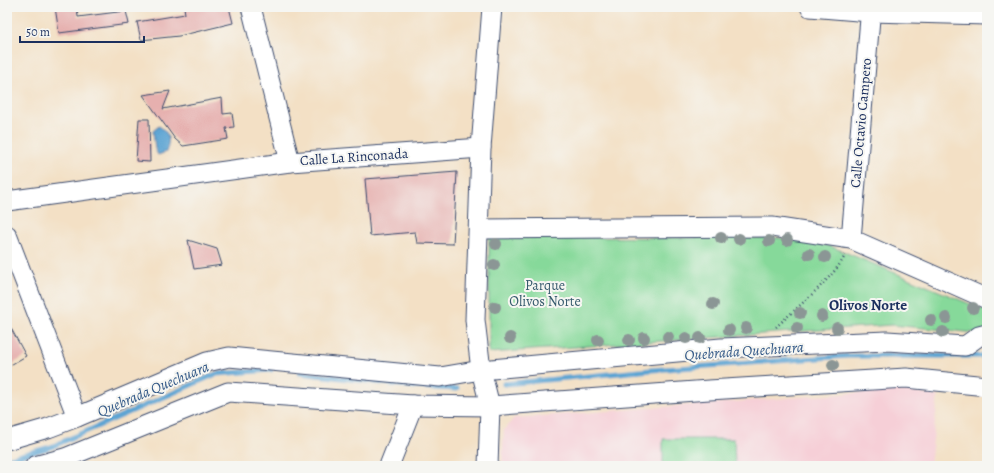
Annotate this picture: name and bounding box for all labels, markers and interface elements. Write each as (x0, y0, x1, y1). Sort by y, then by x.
scale bar (20, 18, 144, 44)
text: 50 m (26, 24, 50, 40)
street label: Calle Octavio Campero (846, 57, 876, 189)
street label: Calle La Rinconada (299, 144, 409, 170)
park label: Parque Olivos Norte (509, 276, 581, 311)
district label: Olivos Norte (829, 295, 907, 315)
water label: Quebrada Quechuara (684, 337, 804, 365)
water label: Quebrada Quechuara (94, 356, 212, 422)

